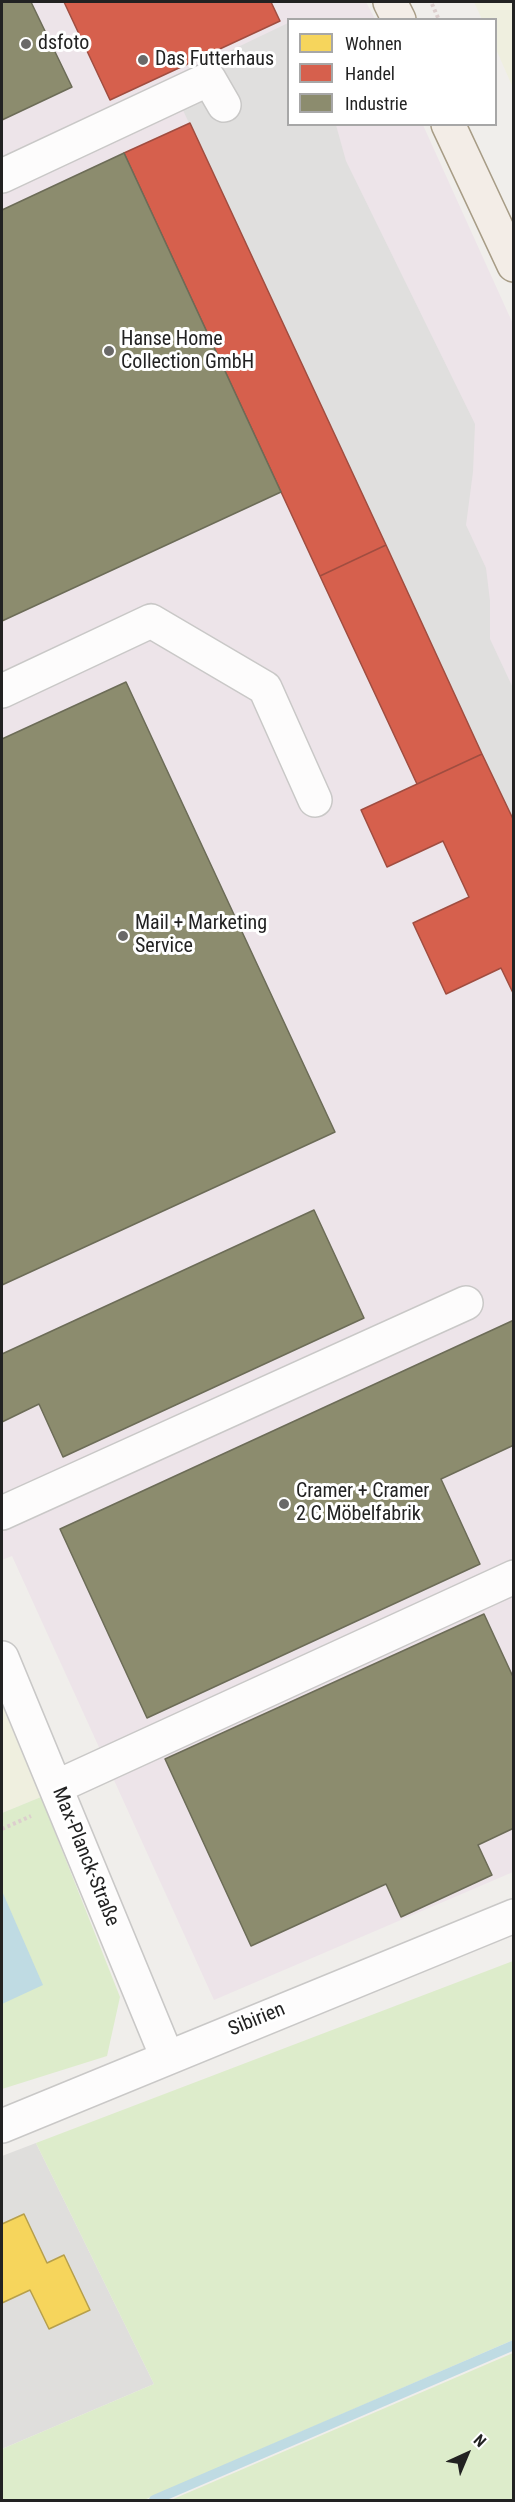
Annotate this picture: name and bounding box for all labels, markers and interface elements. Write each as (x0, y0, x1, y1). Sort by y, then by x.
legend (287, 18, 497, 126)
place label: dsfoto (38, 32, 89, 56)
text: Wohnen (345, 33, 402, 54)
marker: dsfoto (19, 37, 33, 51)
place label: Das Futterhaus (155, 48, 274, 72)
marker: Das Futterhaus (136, 53, 150, 67)
text: Handel (345, 63, 395, 84)
text: Industrie (345, 93, 407, 114)
place label: Hanse Home Collection GmbH (121, 328, 254, 375)
marker: Hanse Home Collection GmbH (102, 344, 116, 358)
place label: Mail + Marketing Service (135, 912, 267, 959)
marker: Mail + Marketing Service (116, 929, 130, 943)
place label: Cramer + Cramer 2 C Möbelfabrik (296, 1480, 429, 1527)
marker: Cramer + Cramer 2 C Möbelfabrik (277, 1497, 291, 1511)
street label: Max-Planck-Straße (46, 1784, 124, 1930)
street label: Sibirien (225, 1998, 289, 2042)
north arrow (437, 2424, 497, 2484)
text: N (470, 2430, 490, 2451)

